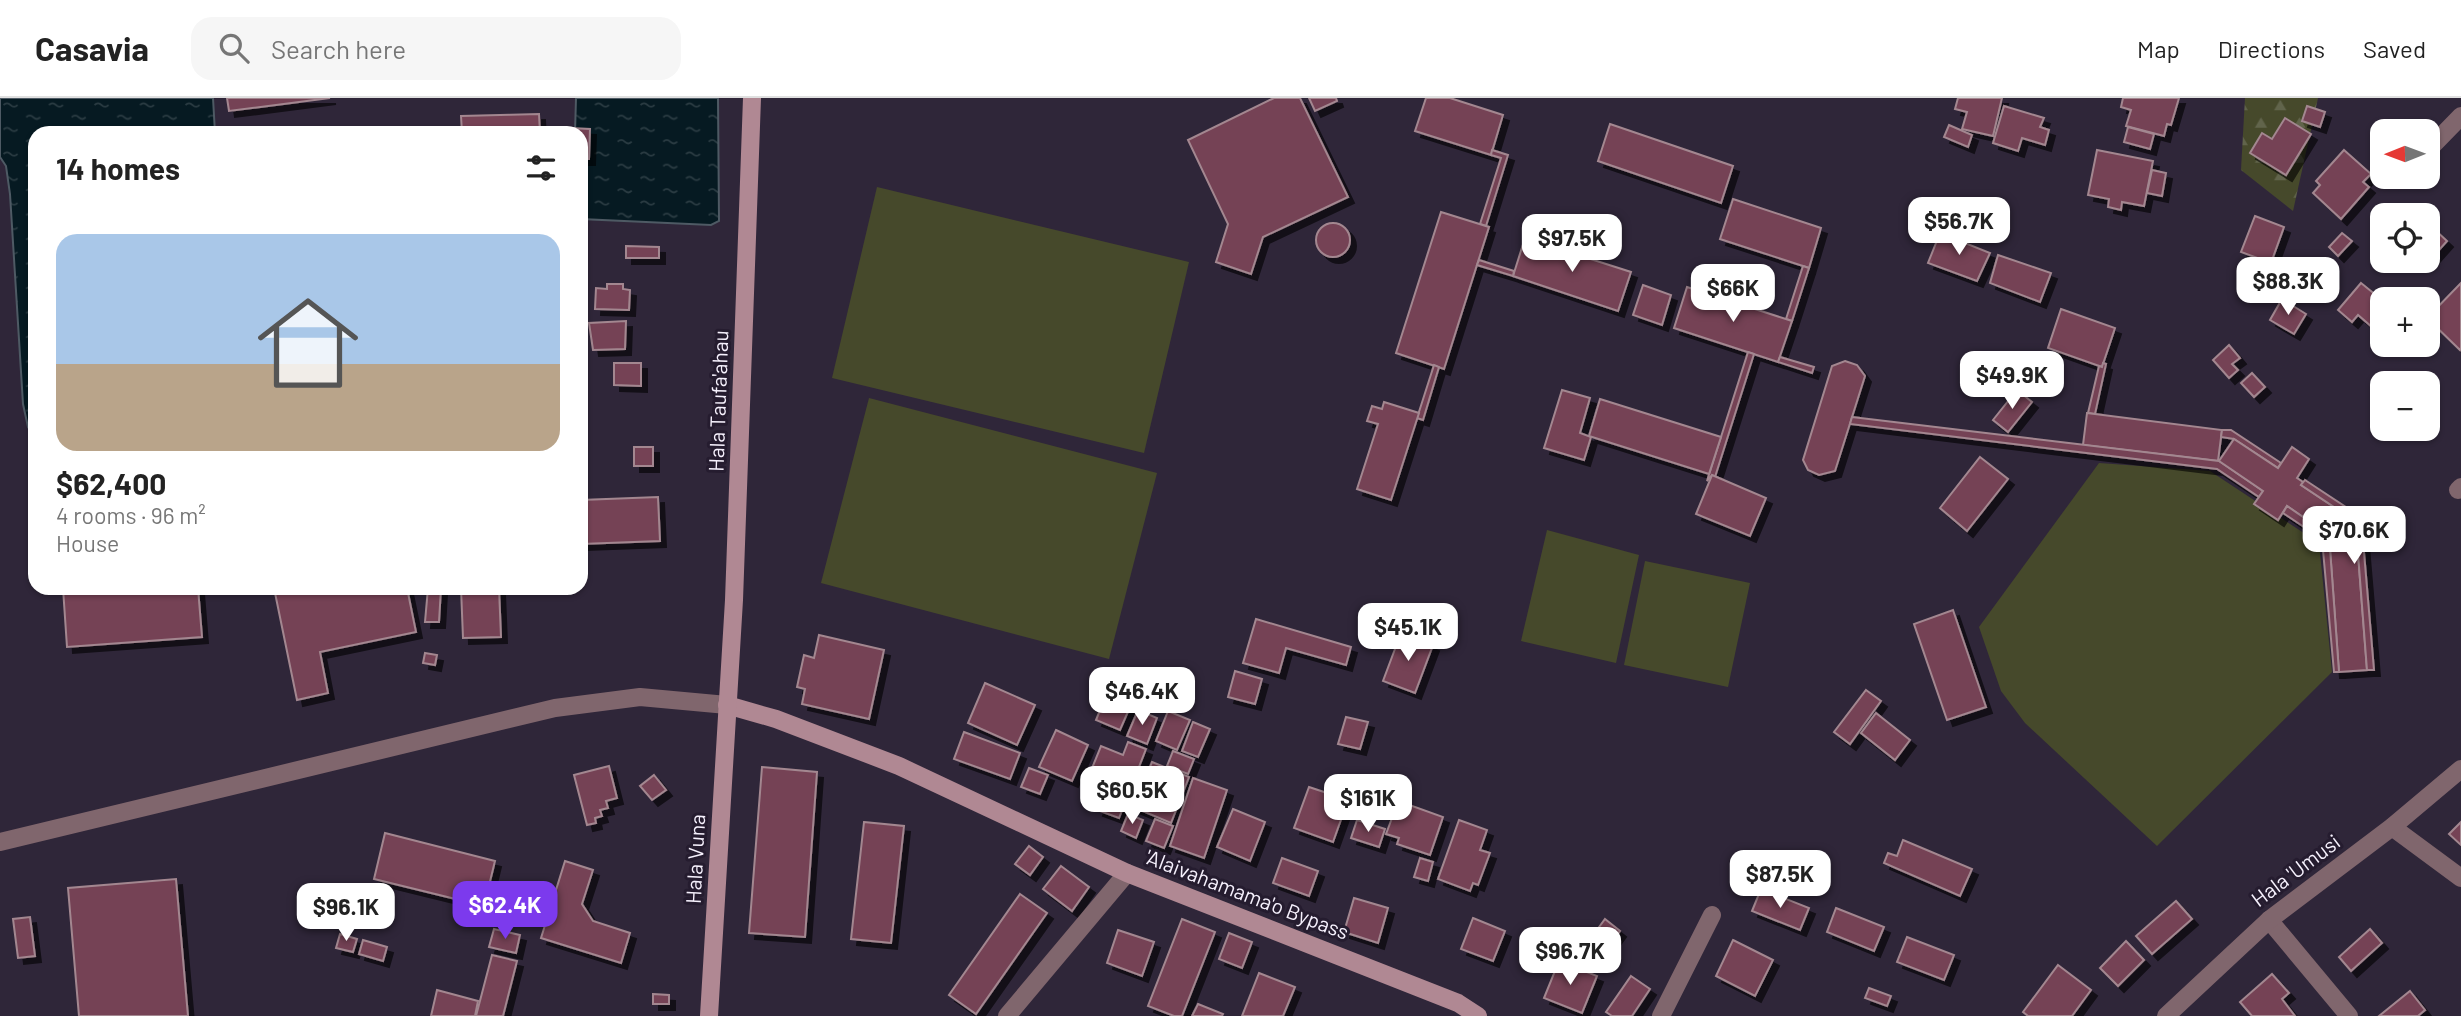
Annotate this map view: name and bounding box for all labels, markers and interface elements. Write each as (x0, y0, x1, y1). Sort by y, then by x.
search box (191, 17, 681, 80)
text: Casavia (35, 28, 149, 68)
icon: search (215, 29, 253, 67)
text: Search here (271, 33, 406, 64)
text: Map (2137, 34, 2180, 63)
text: Directions (2218, 34, 2325, 63)
text: Saved (2363, 34, 2426, 63)
north arrow (2370, 119, 2440, 189)
map controls (2370, 119, 2440, 441)
icon: filters (522, 149, 560, 187)
text: 14 homes (56, 150, 180, 186)
pin: $56.7K (1902, 198, 2016, 257)
button: locate (2370, 203, 2440, 273)
text: $56.7K (1924, 206, 1994, 234)
pin: $97.5K (1515, 214, 1629, 274)
text: $97.5K (1538, 223, 1606, 251)
pin: $88.3K (2231, 258, 2345, 317)
pin: $66K (1692, 264, 1774, 324)
text: $88.3K (2252, 266, 2324, 294)
text: $66K (1707, 273, 1759, 301)
icon: home (245, 280, 371, 406)
button: + (2370, 287, 2440, 357)
street label: Hala Taufa'ahau (703, 330, 732, 472)
pin: $49.9K (1955, 352, 2069, 411)
text: $49.9K (1976, 360, 2048, 388)
button: − (2370, 371, 2440, 441)
text: $62,400 (56, 465, 166, 501)
text: 4 rooms · 96 m² (56, 501, 206, 529)
pin: $70.6K (2297, 506, 2411, 566)
text: $70.6K (2319, 515, 2389, 543)
text: House (56, 529, 119, 557)
pin: $45.1K (1351, 603, 1465, 663)
text: $45.1K (1374, 612, 1442, 640)
pin: $46.4K (1085, 668, 1199, 727)
text: $46.4K (1105, 676, 1179, 704)
pin: $60.5K (1075, 766, 1189, 826)
pin: $161K (1319, 774, 1417, 834)
text: $60.5K (1096, 775, 1168, 803)
text: $161K (1340, 783, 1396, 811)
street label: Hala Vuna (680, 813, 709, 904)
street label: Hala 'Umusi (2246, 828, 2344, 911)
street label: 'Alaivahamama'o Bypass (1142, 843, 1353, 944)
pin: $87.5K (1723, 850, 1837, 910)
text: $87.5K (1746, 859, 1814, 887)
pin: $62.4K (448, 882, 562, 941)
pin: $96.1K (289, 884, 403, 943)
text: $62.4K (469, 890, 541, 918)
text: $96.1K (313, 892, 379, 920)
pin: $96.7K (1513, 928, 1627, 987)
text: $96.7K (1535, 936, 1605, 964)

